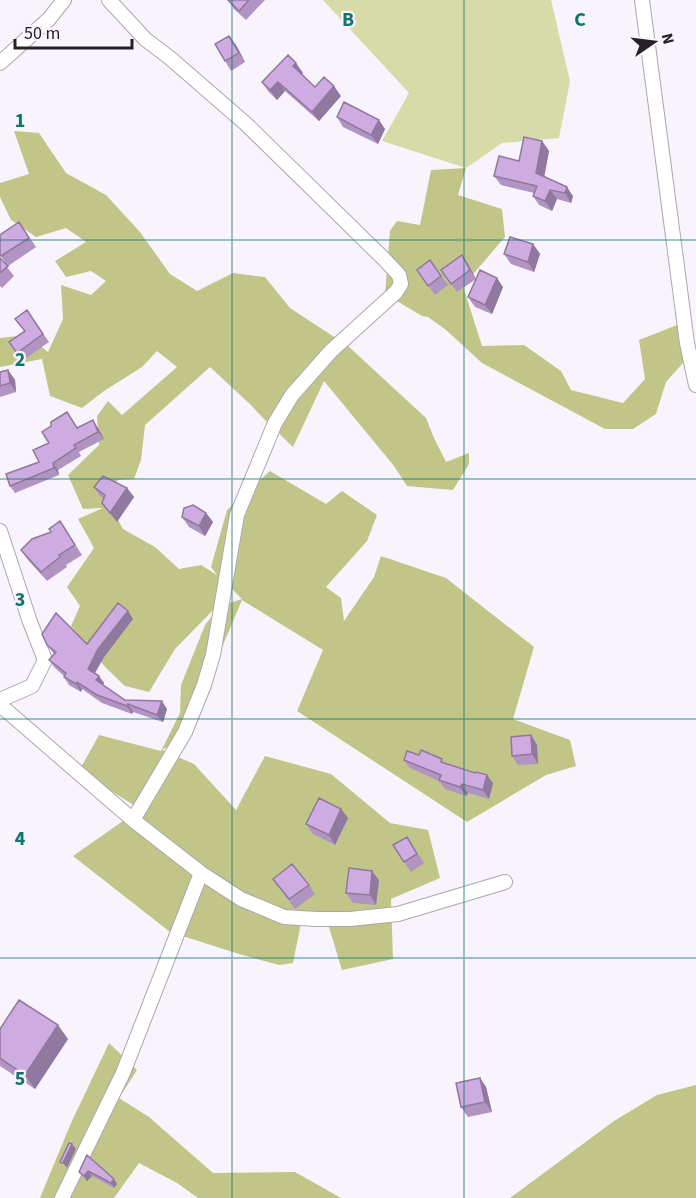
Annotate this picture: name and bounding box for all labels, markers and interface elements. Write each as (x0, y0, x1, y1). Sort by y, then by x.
text: B (342, 6, 354, 34)
text: C (574, 6, 586, 34)
scale bar (15, 12, 132, 50)
north arrow (624, 12, 684, 72)
text: 50 m (24, 21, 60, 46)
text: N (656, 31, 680, 46)
text: 1 (15, 107, 25, 135)
text: 2 (15, 346, 25, 374)
text: 3 (15, 586, 25, 614)
text: 4 (15, 825, 26, 853)
text: 5 (15, 1065, 25, 1093)

